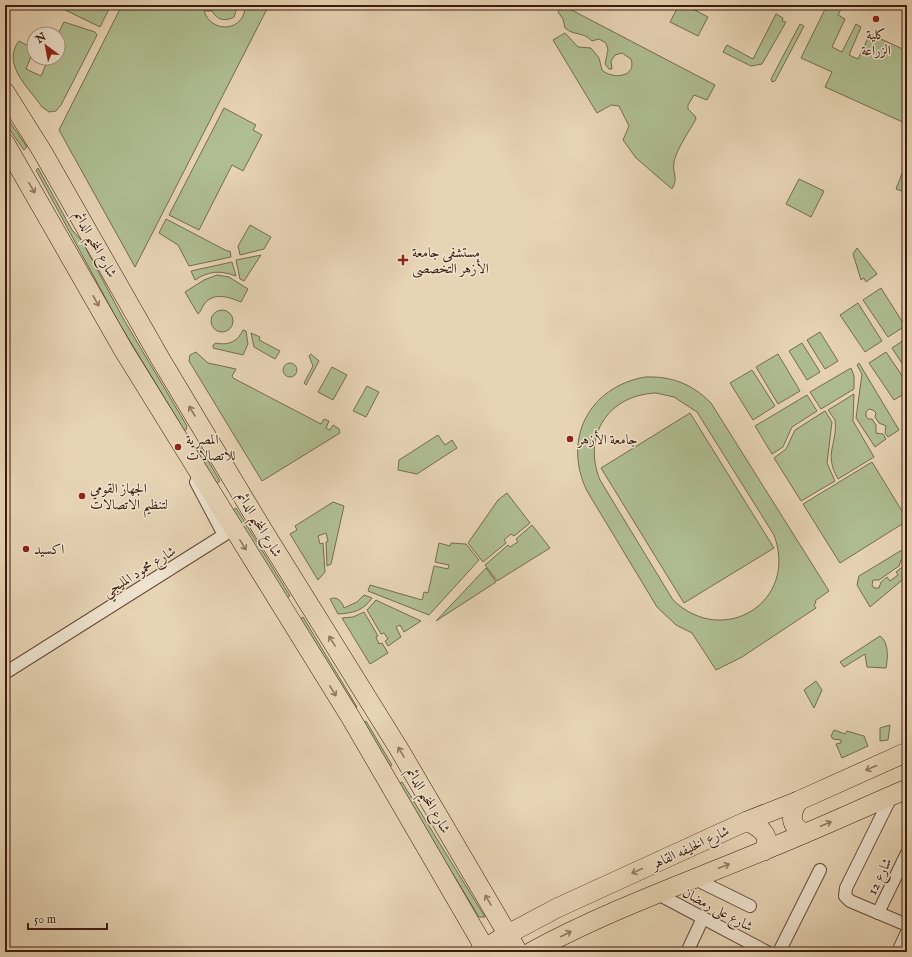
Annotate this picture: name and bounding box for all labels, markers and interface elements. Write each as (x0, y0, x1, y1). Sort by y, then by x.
marker: كلية الزراعة (871, 14, 881, 24)
north arrow (26, 26, 66, 66)
place label: كلية الزراعة (861, 26, 891, 60)
text: N (33, 30, 49, 47)
one-way arrow (29, 182, 37, 194)
street label: شارع المخيم الدائم (66, 208, 121, 283)
place label: مستشفى جامعة الأزهر التخصصى (412, 244, 489, 278)
marker: مستشفى جامعة الأزهر التخصصى (397, 254, 409, 266)
one-way arrow (93, 295, 101, 307)
one-way arrow (187, 405, 195, 417)
place label: جامعة الأزهر (576, 429, 637, 449)
place label: المصرية للاتصالات (186, 431, 235, 465)
marker: جامعة الأزهر (565, 434, 575, 444)
marker: المصرية للاتصالات (173, 442, 183, 452)
place label: الجهاز القومي لتنظيم الاتصالات (90, 480, 168, 518)
street label: شارع المخيم الدائم (229, 488, 286, 563)
marker: الجهاز القومي لتنظيم الاتصالات (77, 491, 87, 501)
one-way arrow (239, 539, 247, 551)
place label: اكسيد (34, 541, 64, 559)
street label: شارع محمود المليجي (100, 542, 181, 604)
marker: اكسيد (21, 544, 31, 554)
one-way arrow (328, 636, 337, 647)
one-way arrow (330, 685, 338, 697)
one-way arrow (396, 746, 404, 758)
street label: شارع المخيم الدائم (399, 764, 454, 839)
one-way arrow (866, 765, 878, 772)
one-way arrow (819, 820, 831, 827)
street label: شارع الخليفه القاهر (647, 822, 733, 877)
street label: شارع 12 (863, 855, 898, 899)
one-way arrow (717, 862, 729, 870)
one-way arrow (631, 868, 643, 875)
street label: شارع على رمضان (678, 884, 756, 938)
one-way arrow (484, 895, 492, 906)
scale bar (28, 905, 107, 931)
text: 50 m (34, 912, 56, 927)
one-way arrow (559, 929, 571, 937)

